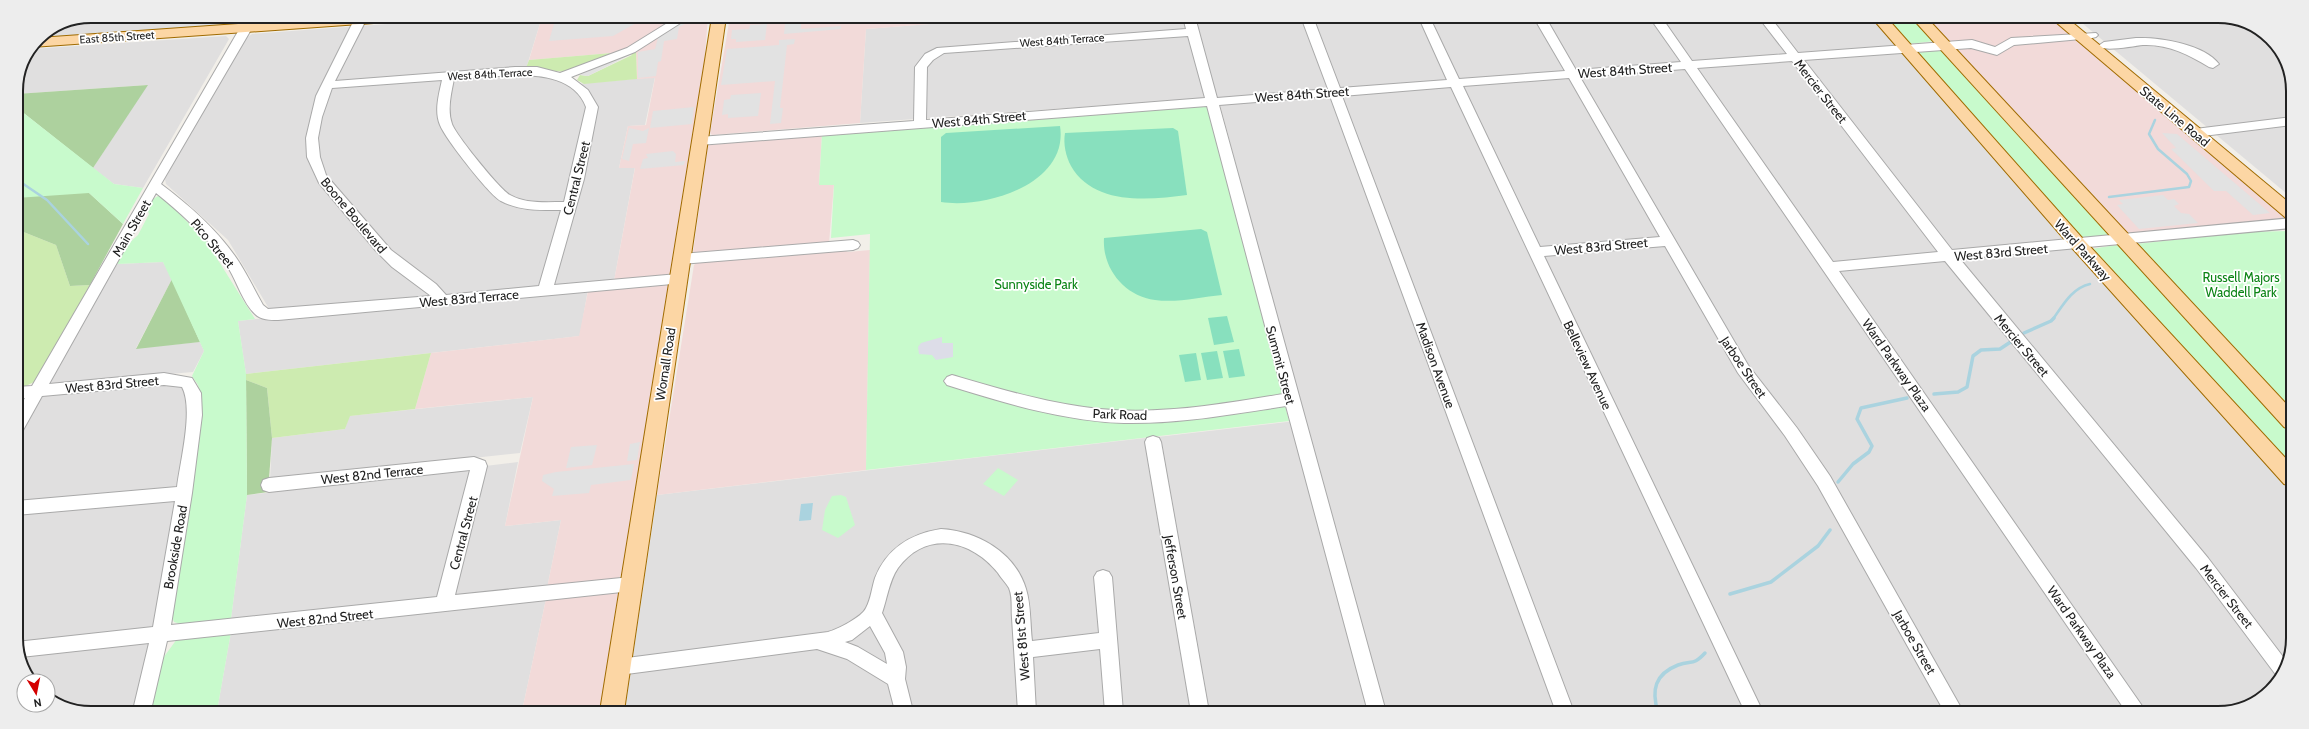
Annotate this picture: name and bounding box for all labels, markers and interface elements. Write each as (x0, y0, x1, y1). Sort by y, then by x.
street label: East 85th Street (79, 27, 155, 47)
street label: West 84th Terrace (1019, 30, 1105, 50)
street label: Mercier Street (1791, 56, 1851, 127)
street label: West 84th Street (1577, 59, 1673, 81)
street label: West 84th Terrace (447, 65, 533, 83)
street label: State Line Road (2137, 82, 2213, 150)
street label: West 84th Street (1254, 83, 1350, 105)
street label: West 84th Street (931, 107, 1027, 131)
street label: Central Street (559, 139, 593, 217)
street label: Boone Boulevard (318, 174, 390, 256)
street label: Main Street (108, 196, 154, 259)
street label: Pico Street (188, 215, 239, 271)
street label: Ward Parkway (2051, 216, 2115, 284)
street label: West 83rd Street (1554, 234, 1649, 258)
street label: West 83rd Street (1954, 240, 2049, 264)
park label: Russell Majors Waddell Park (2202, 269, 2280, 300)
park label: Sunnyside Park (994, 276, 1078, 292)
street label: West 83rd Terrace (419, 286, 520, 310)
street label: Mercier Street (1991, 310, 2053, 380)
street label: Ward Parkway Plaza (1859, 316, 1935, 415)
street label: Belleview Avenue (1560, 318, 1616, 412)
street label: Madison Avenue (1413, 320, 1459, 411)
street label: Summit Street (1263, 324, 1299, 407)
street label: Wornall Road (651, 326, 679, 402)
street label: Jarboe Street (1717, 332, 1771, 401)
street label: West 83rd Street (65, 372, 160, 396)
street label: Park Road (1092, 405, 1148, 423)
street label: West 82nd Terrace (320, 461, 424, 487)
street label: Central Street (445, 494, 481, 572)
street label: Brookside Road (160, 504, 190, 590)
street label: Jefferson Street (1161, 533, 1191, 621)
street label: Mercier Street (2197, 561, 2257, 632)
street label: Ward Parkway Plaza (2044, 583, 2120, 682)
street label: West 81st Street (1009, 590, 1033, 681)
street label: West 82nd Street (276, 605, 375, 631)
street label: Jarboe Street (1890, 606, 1940, 677)
north arrow (16, 673, 56, 713)
text: N (33, 695, 43, 710)

